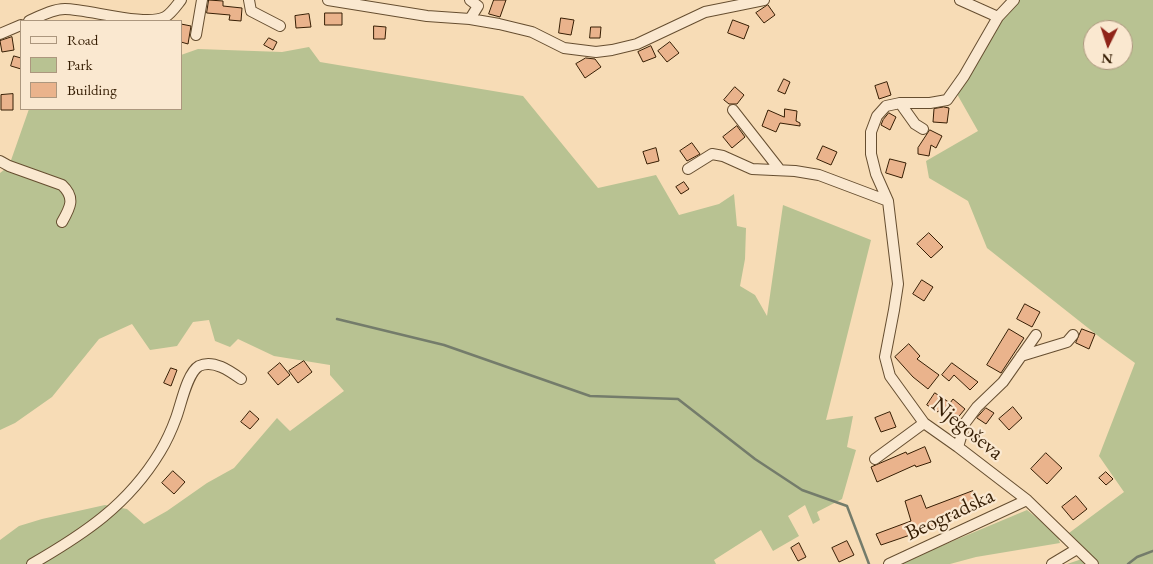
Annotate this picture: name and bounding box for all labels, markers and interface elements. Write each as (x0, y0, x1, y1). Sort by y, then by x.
legend (20, 20, 182, 110)
north arrow (1083, 20, 1133, 70)
text: Road (67, 30, 98, 49)
text: N (1101, 50, 1113, 68)
text: Park (67, 55, 93, 74)
text: Building (67, 80, 117, 99)
street label: Njegoševa (926, 392, 1008, 466)
street label: Beogradska (901, 483, 999, 547)

